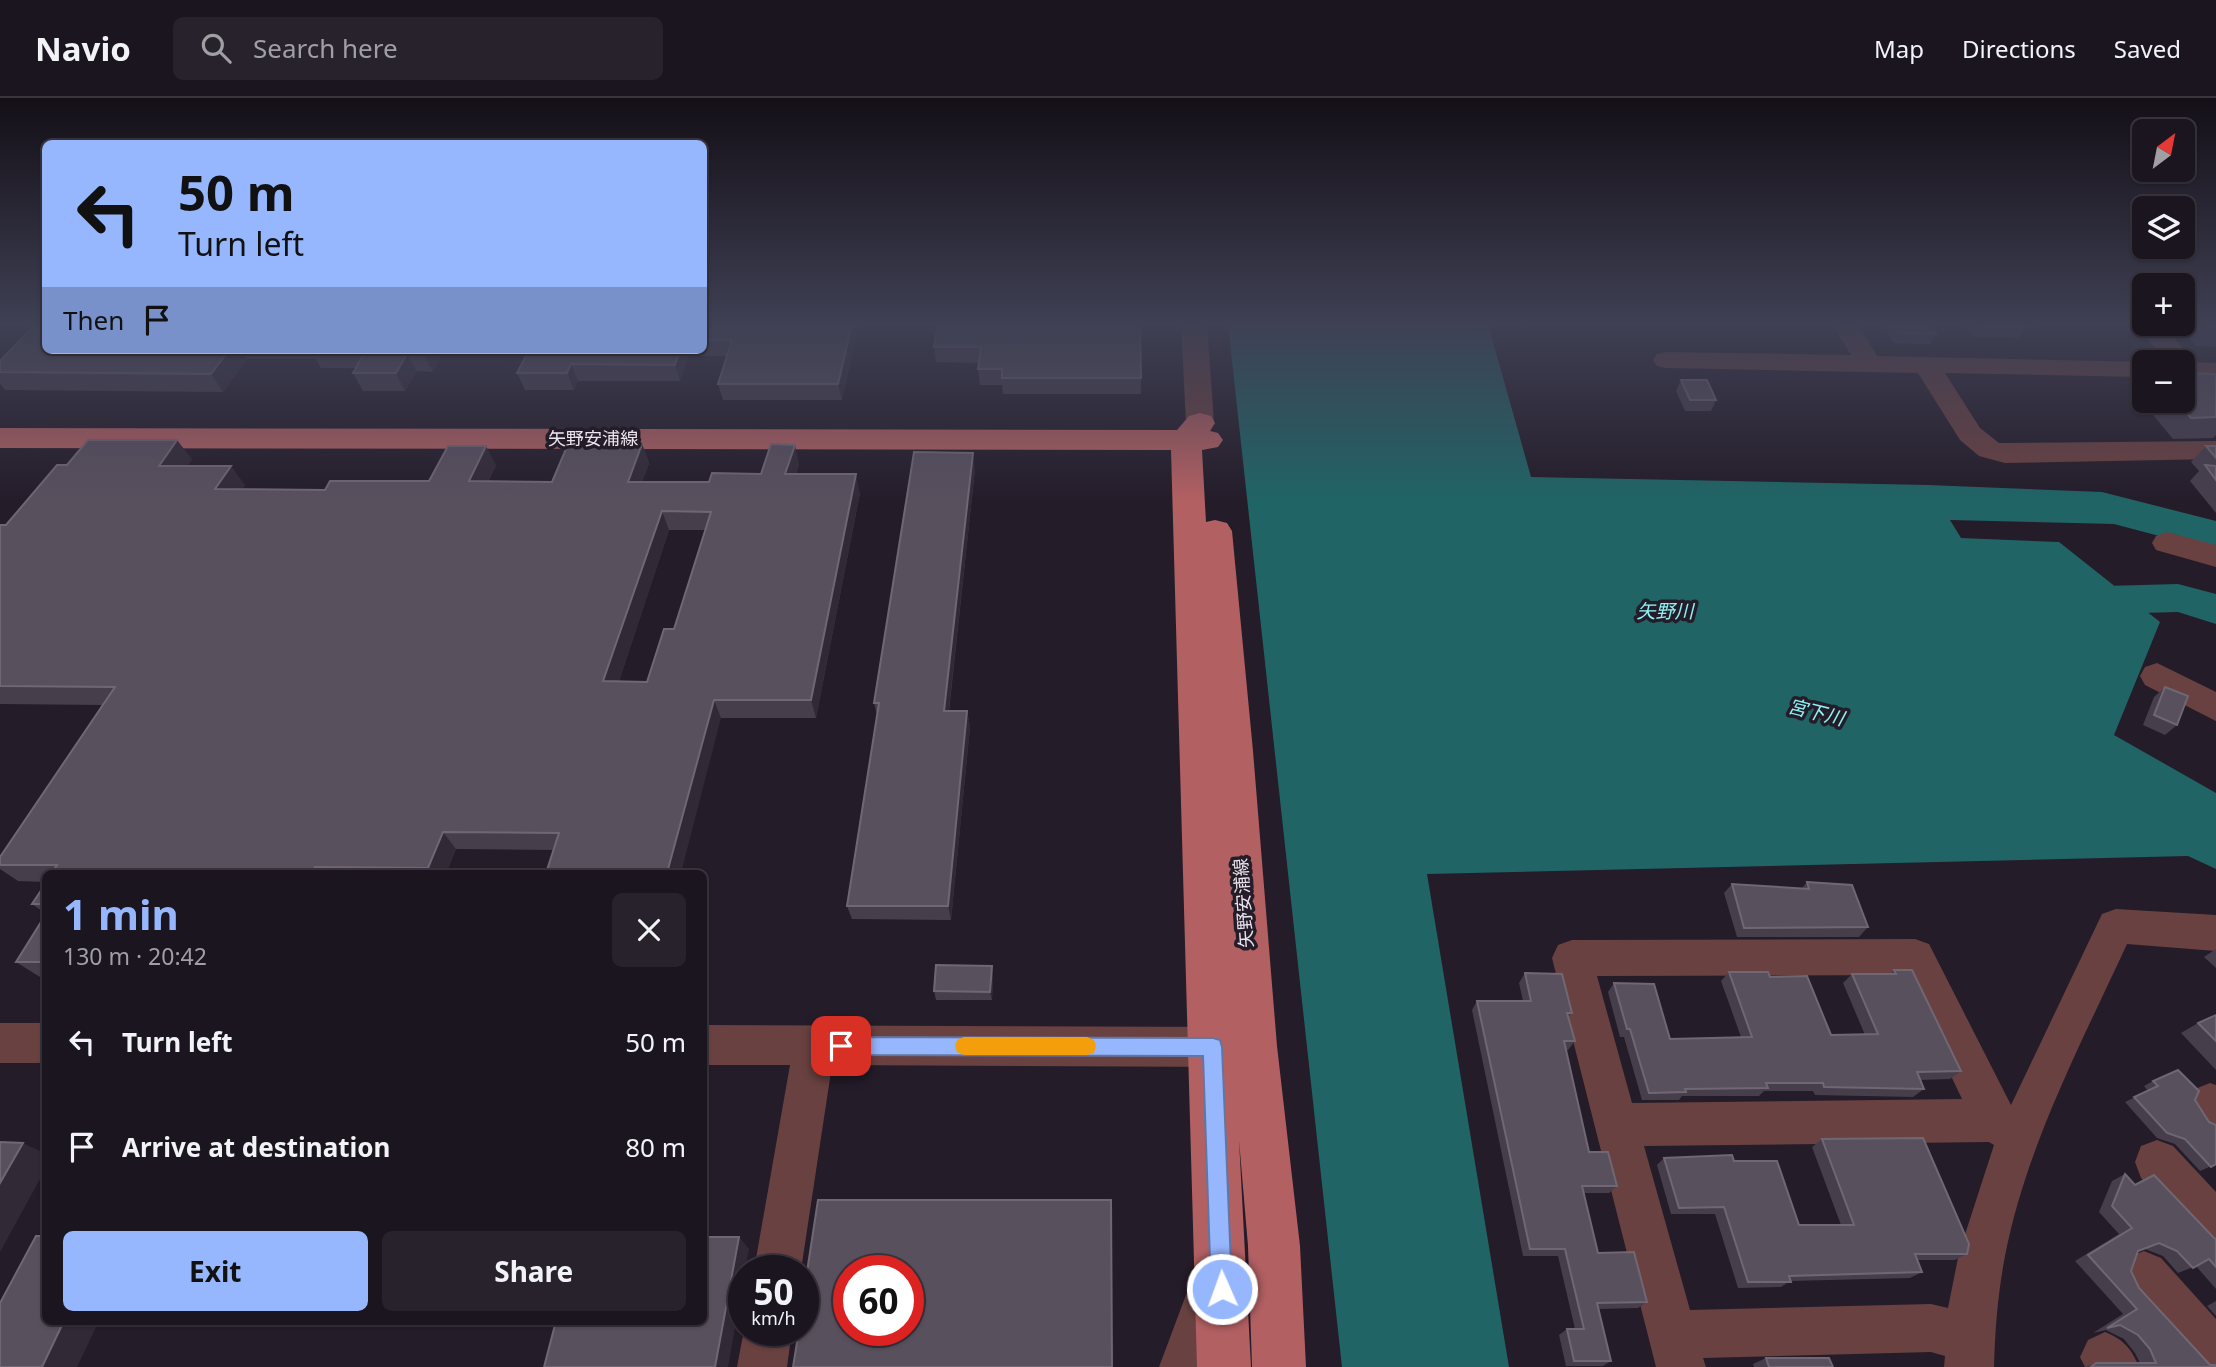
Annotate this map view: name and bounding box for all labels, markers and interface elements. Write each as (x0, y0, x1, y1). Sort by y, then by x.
search box (173, 17, 663, 80)
text: Navio (35, 26, 131, 71)
icon: search (197, 29, 235, 67)
text: Search here (253, 30, 398, 66)
text: Map (1874, 32, 1924, 65)
text: Directions (1962, 32, 2076, 65)
text: Saved (2114, 32, 2181, 65)
north arrow (2132, 119, 2194, 182)
map controls (2132, 119, 2195, 413)
text: 50 m (178, 159, 295, 225)
icon: left (63, 168, 154, 259)
button: layers (2132, 196, 2195, 259)
text: Turn left (178, 222, 304, 265)
button: + (2132, 273, 2195, 336)
icon: arrive (138, 301, 176, 339)
text: Then (63, 302, 124, 338)
button: − (2132, 350, 2195, 413)
street label: 矢野安浦線 (548, 426, 638, 450)
water label: 矢野川 (1636, 598, 1695, 624)
water label: 宮下川 (1785, 692, 1849, 732)
street label: 矢野安浦線 (1228, 857, 1258, 949)
text: 1 min (63, 885, 179, 942)
button: close (612, 893, 686, 967)
text: 130 m · 20:42 (63, 940, 207, 972)
pin (811, 1016, 871, 1076)
icon: left (63, 1023, 101, 1061)
text: Turn left (122, 1024, 233, 1060)
text: 50 m (625, 1024, 686, 1060)
icon: arrive (822, 1027, 860, 1065)
icon: arrive (63, 1128, 101, 1166)
text: Arrive at destination (122, 1129, 391, 1165)
text: 80 m (625, 1129, 686, 1165)
button: Exit (63, 1231, 368, 1311)
button: Share (382, 1231, 686, 1311)
position arrow (1185, 1252, 1259, 1326)
speed limit sign: 60 (833, 1255, 924, 1346)
text: 50 (753, 1268, 794, 1315)
text: km/h (751, 1306, 796, 1330)

